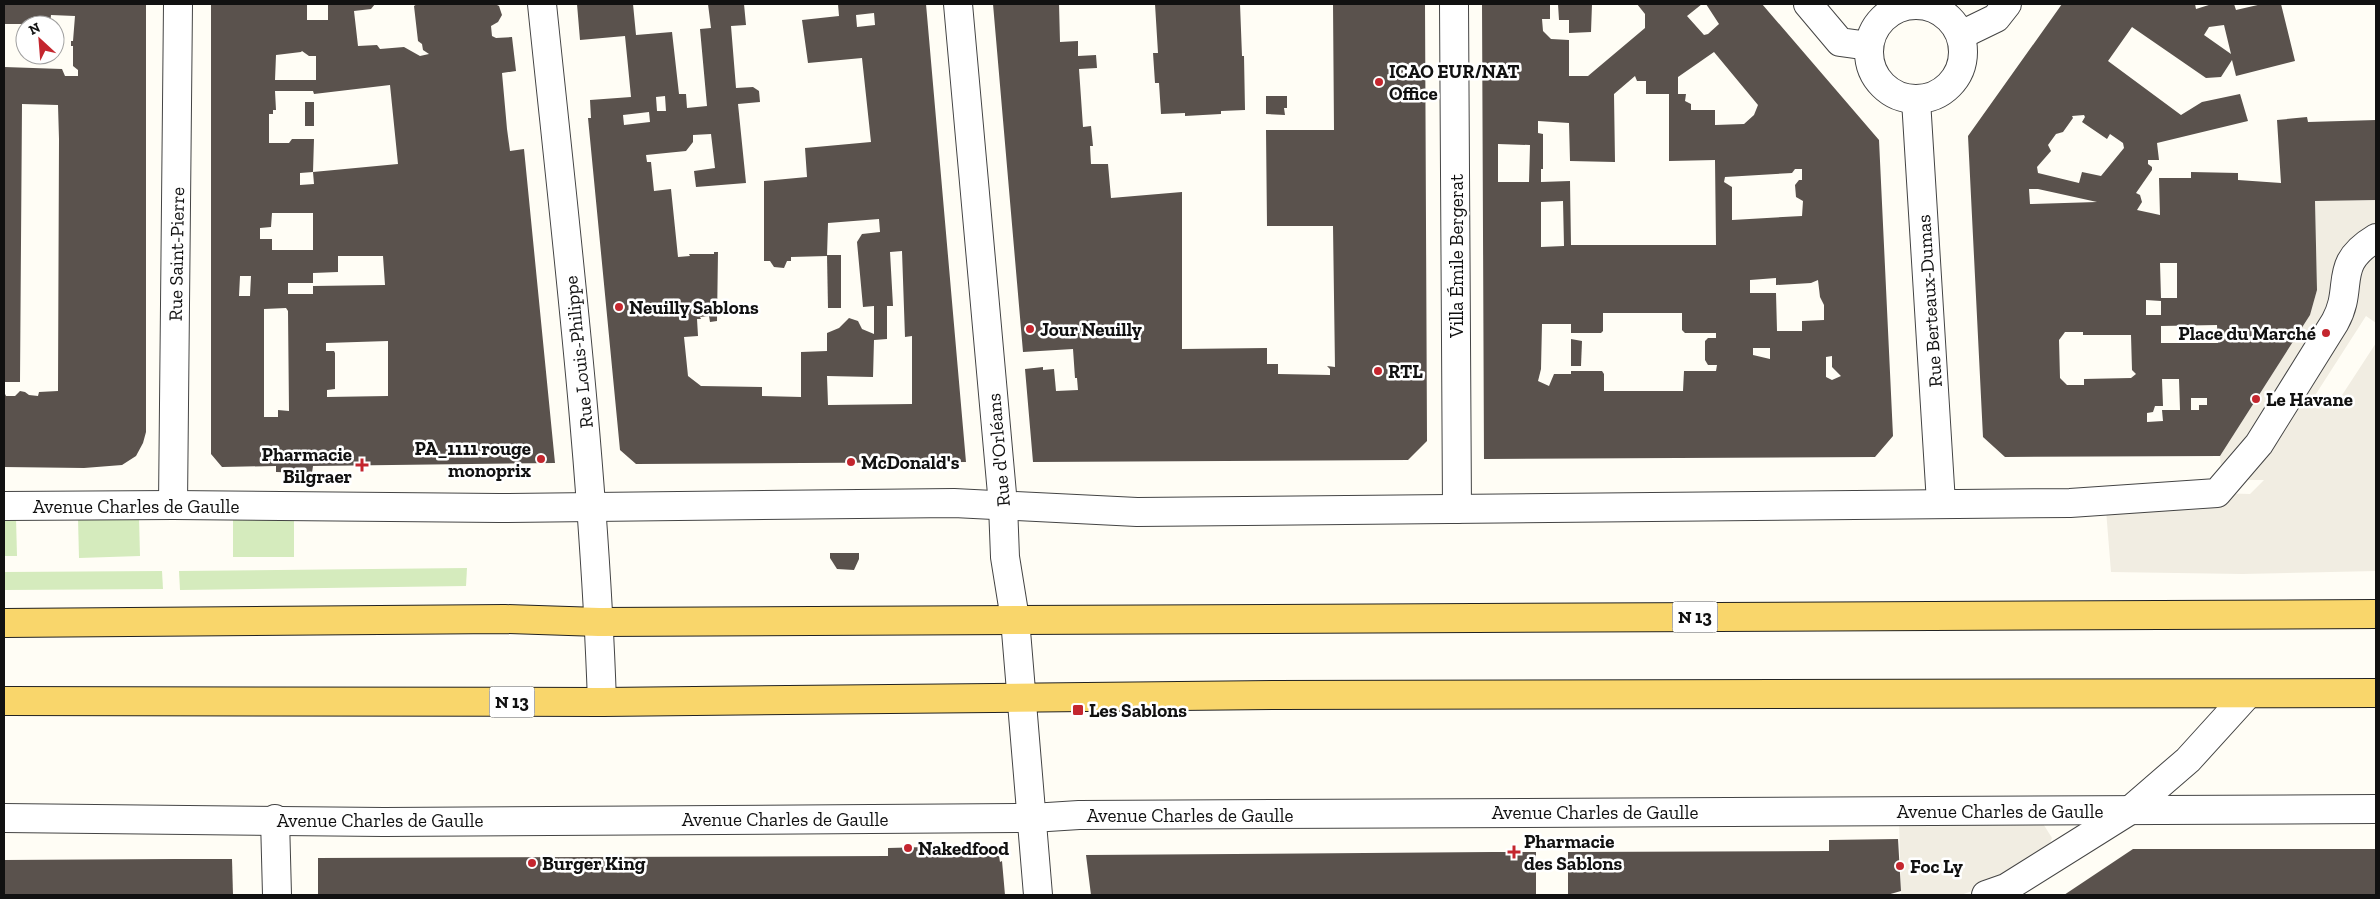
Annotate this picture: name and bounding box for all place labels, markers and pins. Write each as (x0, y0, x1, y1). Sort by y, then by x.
place label: ICAO EUR/NAT Office (1389, 60, 1520, 105)
marker: ICAO EUR/NAT Office (1373, 76, 1385, 88)
place label: Neuilly Sablons (629, 296, 759, 319)
marker: Neuilly Sablons (613, 301, 625, 313)
place label: Jour Neuilly (1040, 318, 1142, 341)
place label: Place du Marché (2178, 322, 2316, 345)
marker: Jour Neuilly (1024, 323, 1036, 335)
marker: Place du Marché (2320, 327, 2332, 339)
place label: RTL (1388, 360, 1423, 383)
marker: RTL (1372, 365, 1384, 377)
place label: Le Havane (2266, 388, 2353, 411)
marker: Le Havane (2250, 393, 2262, 405)
place label: PA_1111 rouge monoprix (415, 437, 531, 482)
place label: Pharmacie Bilgraer (262, 443, 353, 488)
place label: McDonald's (861, 451, 960, 474)
marker: PA_1111 rouge monoprix (535, 453, 547, 465)
marker: McDonald's (845, 456, 857, 468)
marker: Pharmacie Bilgraer (356, 459, 368, 471)
place label: Les Sablons (1089, 699, 1187, 722)
marker: Les Sablons (1071, 703, 1085, 717)
place label: Pharmacie des Sablons (1524, 830, 1623, 875)
place label: Nakedfood (918, 837, 1009, 860)
marker: Nakedfood (902, 842, 914, 854)
marker: Pharmacie des Sablons (1508, 846, 1520, 858)
place label: Burger King (542, 852, 646, 875)
place label: Foc Ly (1910, 855, 1963, 878)
marker: Burger King (526, 857, 538, 869)
marker: Foc Ly (1894, 860, 1906, 872)

